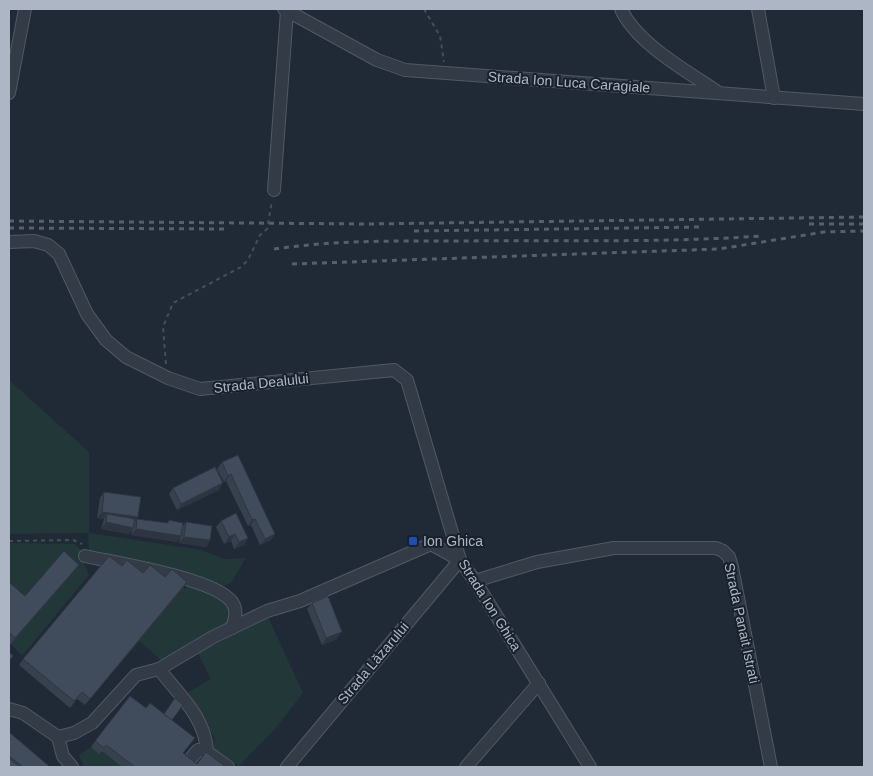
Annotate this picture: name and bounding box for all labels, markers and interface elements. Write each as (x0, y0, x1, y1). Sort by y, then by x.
street label: Strada Ion Luca Caragiale (487, 68, 651, 96)
street label: Strada Dealului (213, 370, 309, 396)
place label: Ion Ghica (423, 533, 483, 549)
marker: Ion Ghica (407, 535, 419, 547)
street label: Strada Ion Ghica (455, 556, 525, 654)
street label: Strada Panait Istrati (721, 561, 763, 685)
street label: Strada Lăzarului (334, 619, 412, 707)

